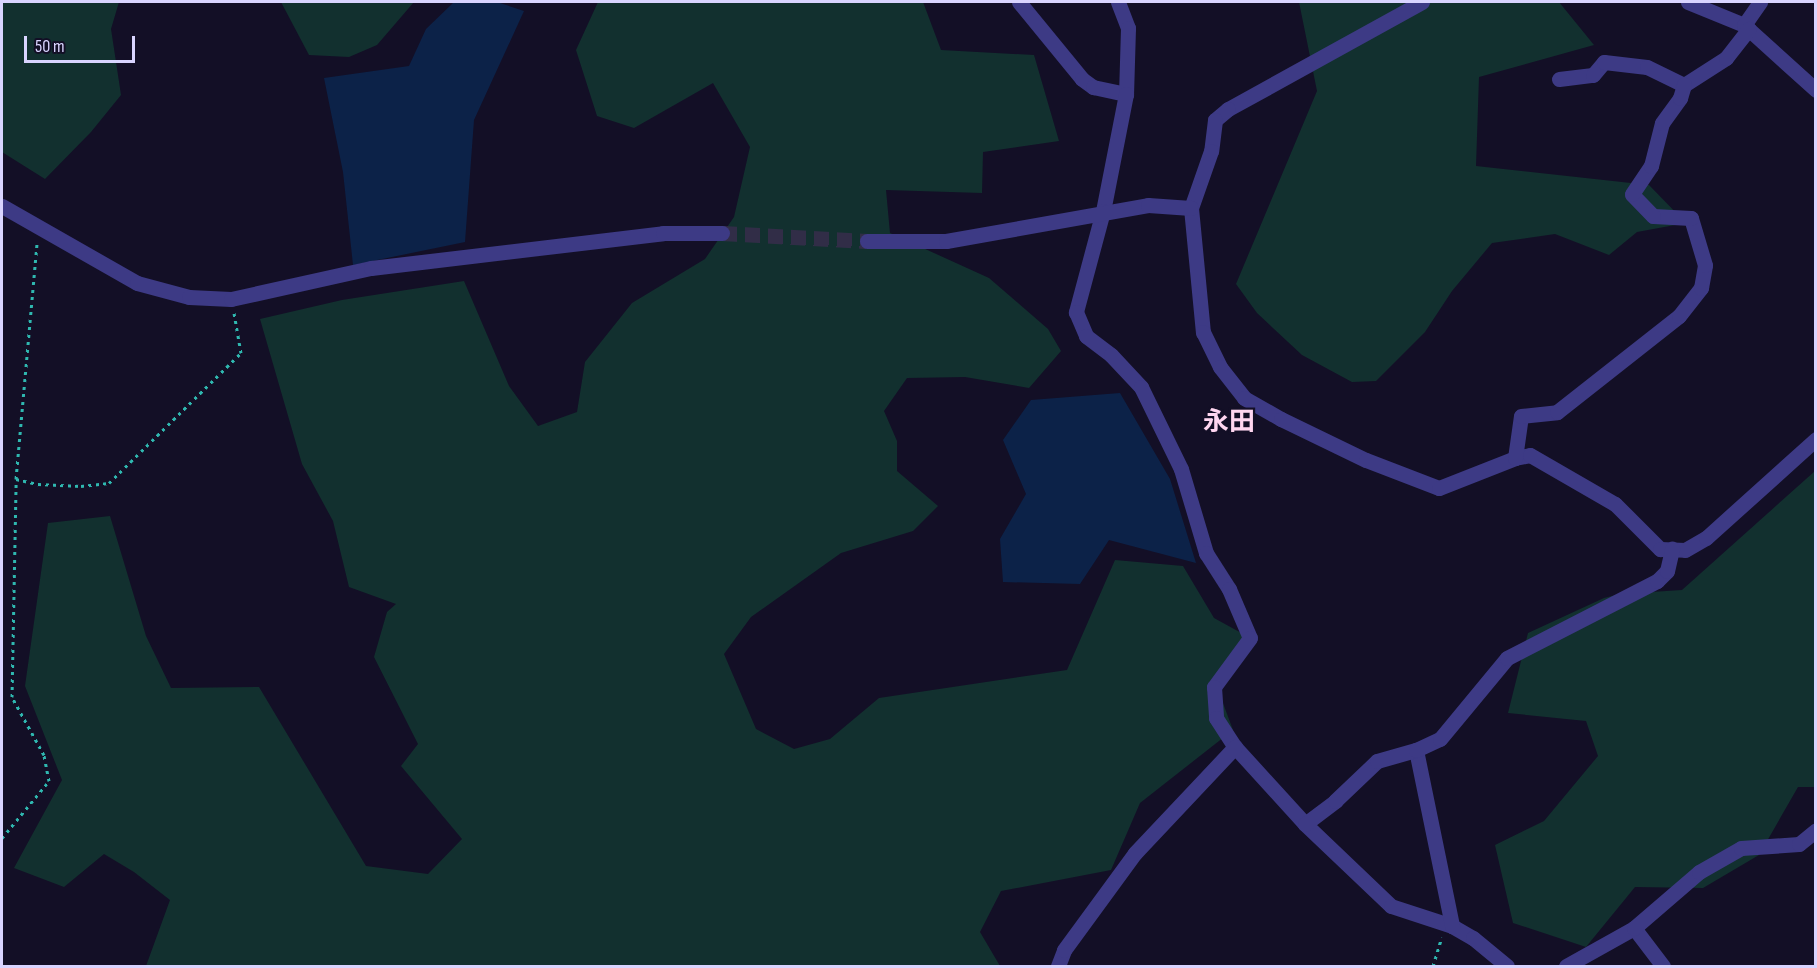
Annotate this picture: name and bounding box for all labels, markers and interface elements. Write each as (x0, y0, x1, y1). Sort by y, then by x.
scale bar (27, 24, 138, 62)
text: 50 m (35, 36, 65, 57)
district label: 永田 (1203, 407, 1255, 439)

